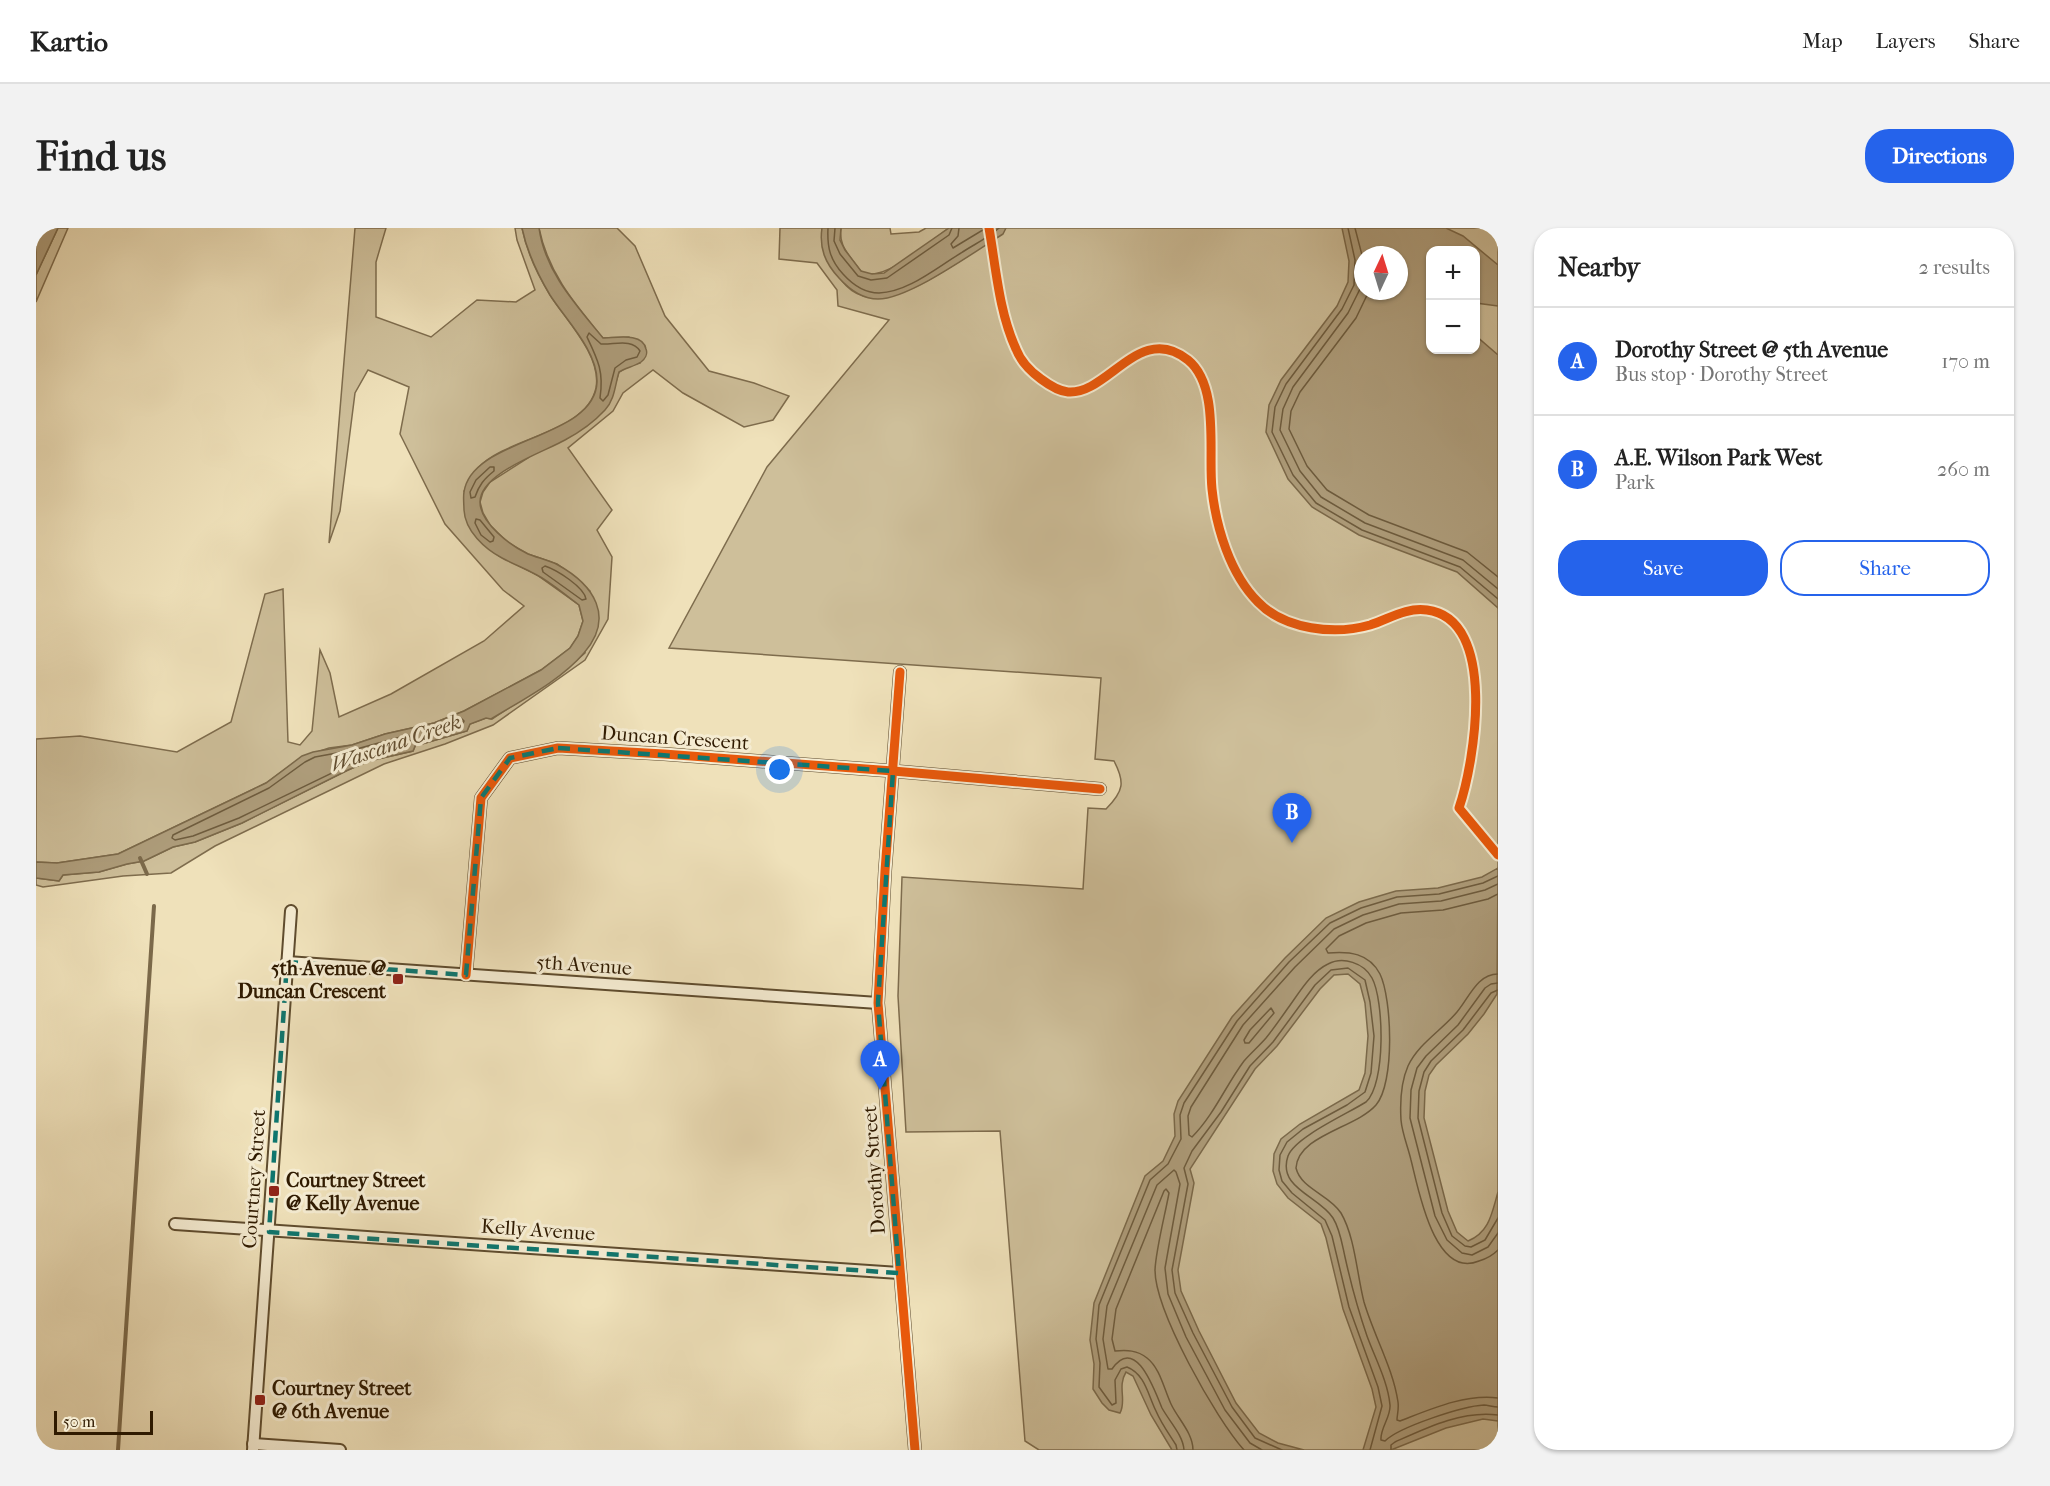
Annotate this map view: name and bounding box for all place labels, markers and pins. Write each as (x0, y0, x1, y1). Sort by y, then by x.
pin: B (1272, 794, 1312, 843)
place label: 5th Avenue @ Duncan Crescent (238, 957, 387, 1003)
marker: 5th Avenue @ Duncan Crescent (391, 972, 405, 986)
pin: A (860, 1040, 900, 1090)
place label: Courtney Street @ Kelly Avenue (286, 1169, 426, 1215)
marker: Courtney Street @ Kelly Avenue (267, 1184, 281, 1198)
place label: Courtney Street @ 6th Avenue (272, 1377, 412, 1423)
marker: Courtney Street @ 6th Avenue (253, 1393, 267, 1407)

